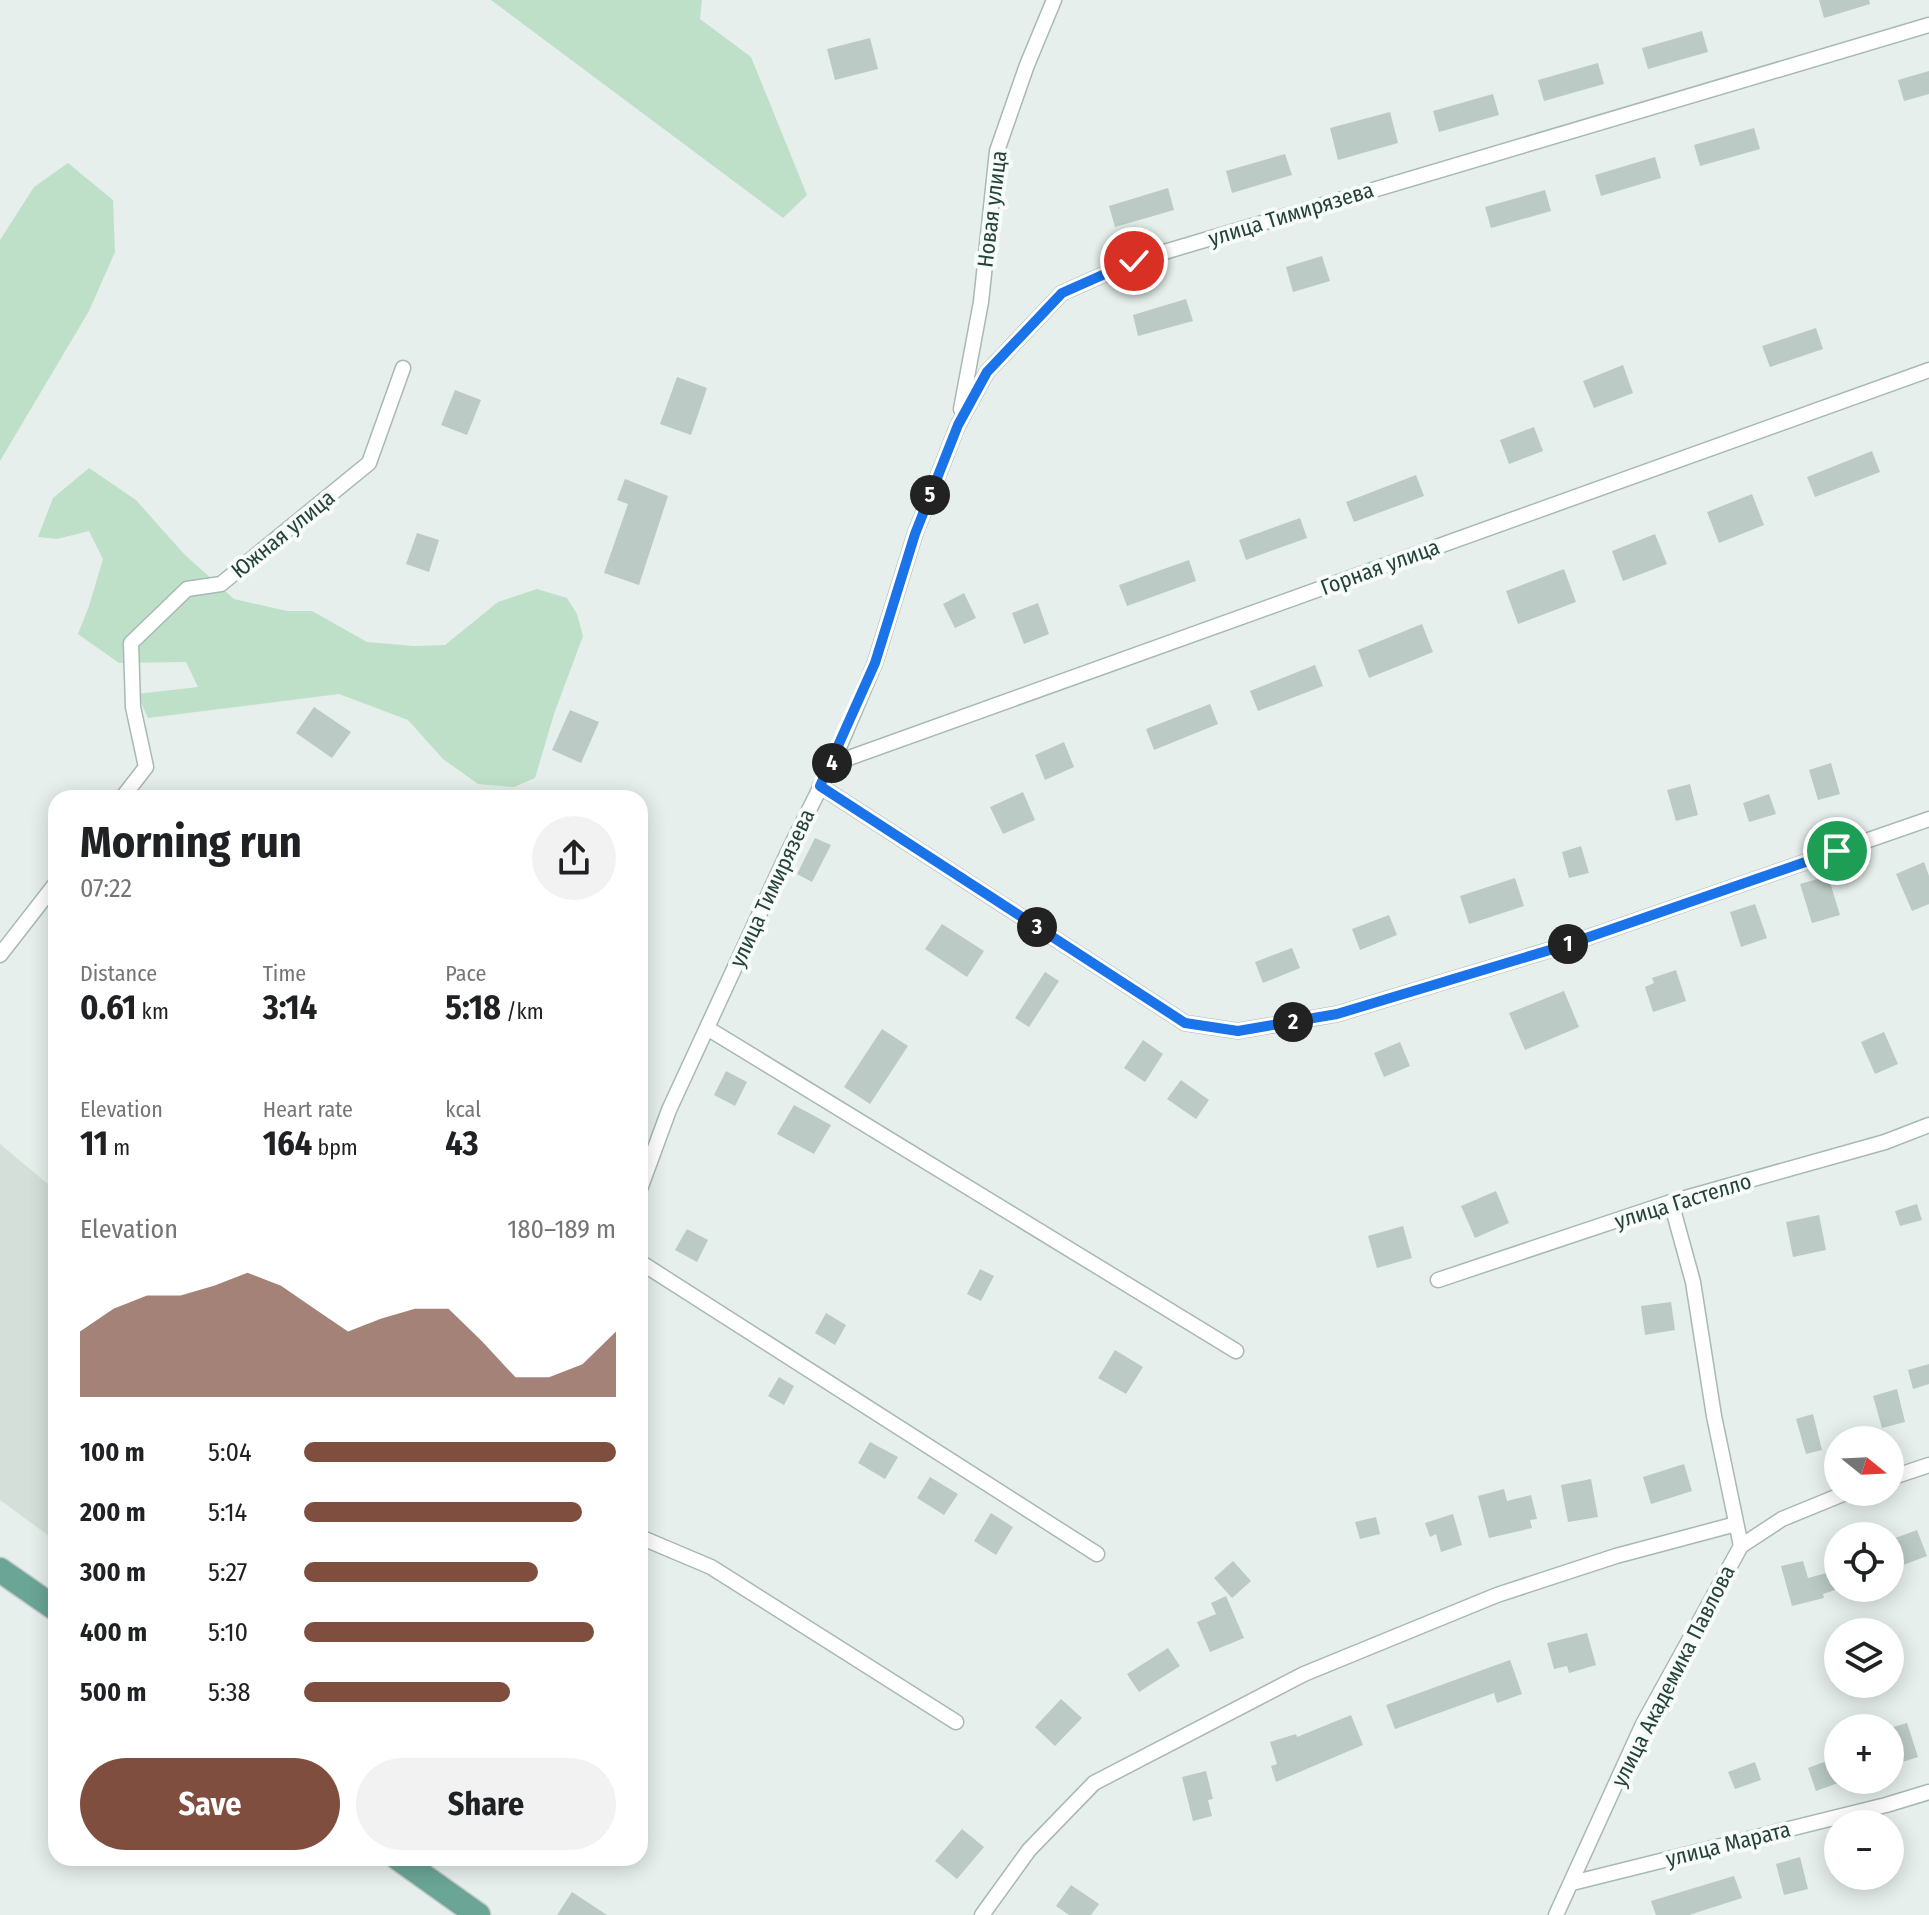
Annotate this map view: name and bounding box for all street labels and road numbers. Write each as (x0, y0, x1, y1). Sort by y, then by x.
street label: Новая улица (971, 149, 1013, 269)
street label: улица Тимирязева (1205, 176, 1377, 252)
street label: Южная улица (226, 484, 340, 584)
street label: Горная улица (1317, 533, 1443, 601)
street label: улица Тимирязева (724, 805, 820, 971)
street label: улица Гастелло (1611, 1167, 1755, 1235)
street label: улица Академика Павлова (1605, 1561, 1741, 1791)
street label: улица Марата (1663, 1815, 1793, 1873)

